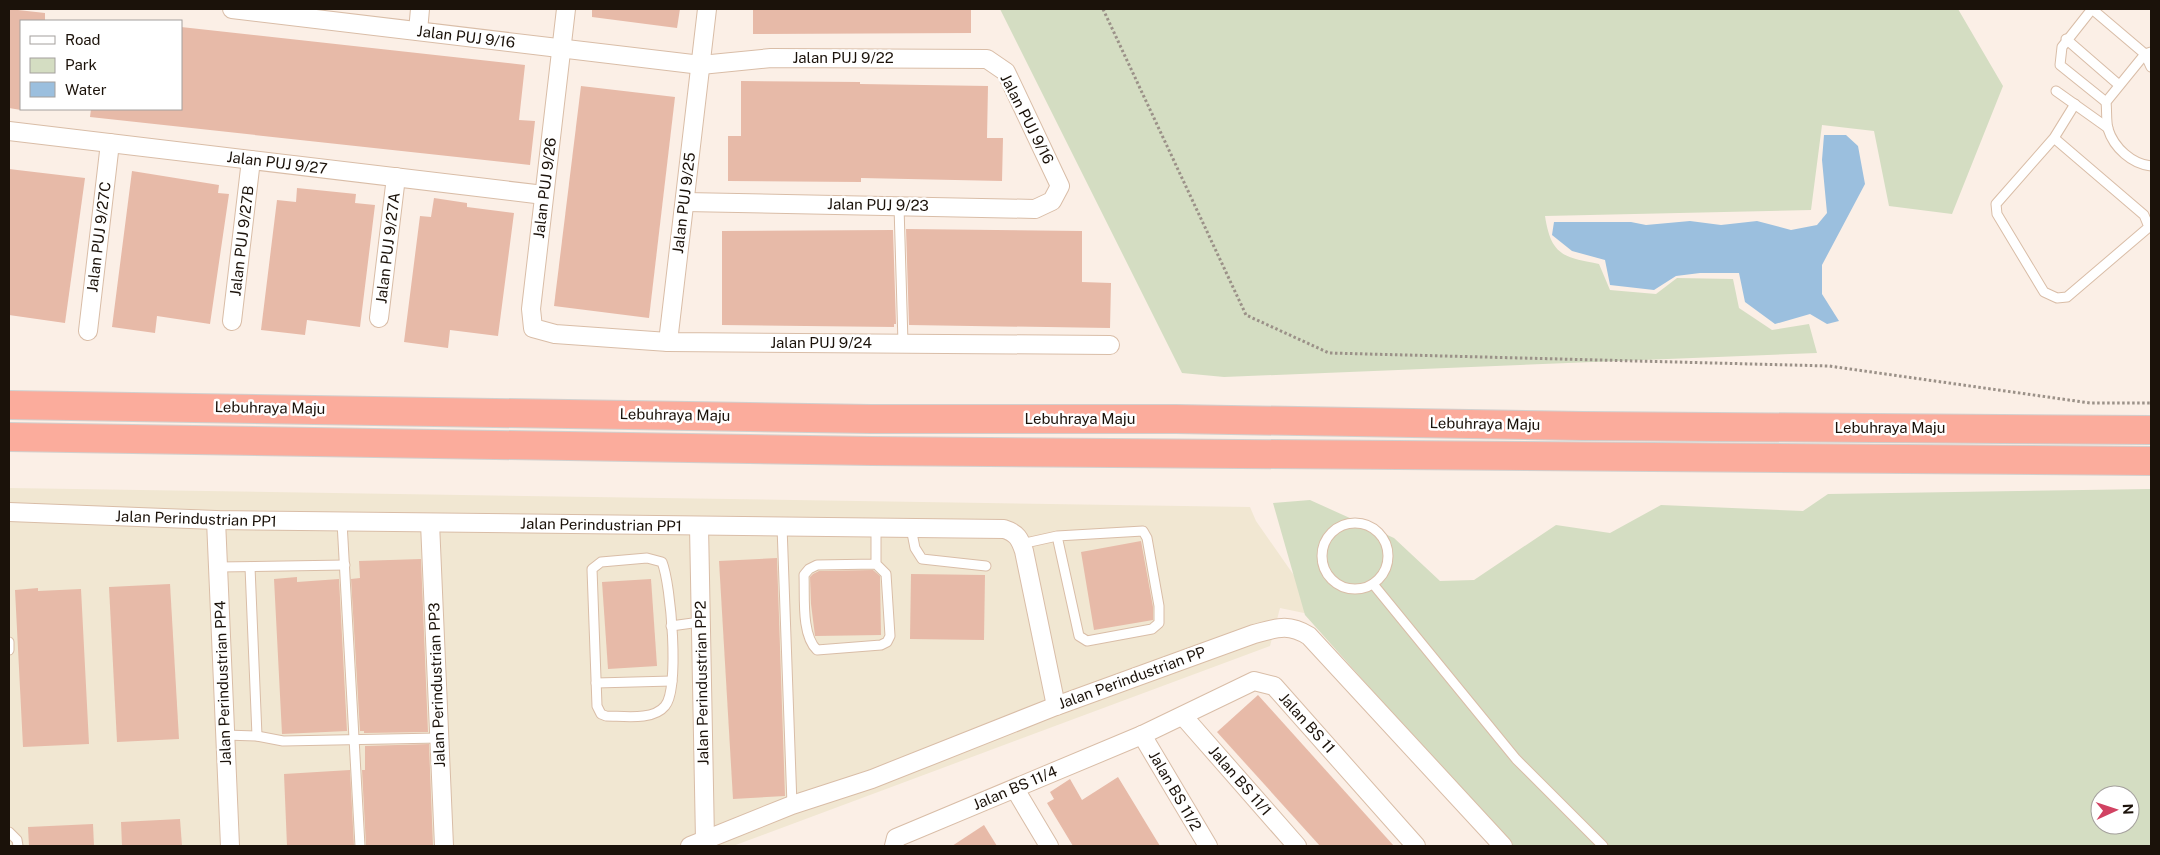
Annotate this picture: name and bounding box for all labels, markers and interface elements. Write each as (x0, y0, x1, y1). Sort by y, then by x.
legend (20, 20, 182, 110)
street label: Jalan PUJ 9/16 (416, 22, 516, 51)
text: Road (65, 31, 101, 48)
street label: Jalan PUJ 9/22 (792, 49, 894, 66)
text: Park (65, 56, 97, 73)
street label: Jalan PUJ 9/16 (997, 71, 1057, 167)
text: Water (65, 81, 107, 98)
street label: Jalan PUJ 9/26 (530, 136, 559, 239)
street label: Jalan PUJ 9/27 (226, 148, 328, 177)
street label: Jalan PUJ 9/25 (669, 151, 698, 255)
street label: Jalan PUJ 9/27C (83, 181, 114, 293)
street label: Jalan PUJ 9/27B (226, 185, 257, 297)
street label: Jalan PUJ 9/27A (372, 191, 403, 305)
street label: Jalan PUJ 9/23 (827, 195, 929, 214)
street label: Jalan PUJ 9/24 (770, 334, 872, 351)
street label: Lebuhraya Maju (214, 398, 326, 417)
street label: Lebuhraya Maju (619, 405, 731, 424)
street label: Lebuhraya Maju (1025, 410, 1135, 427)
street label: Lebuhraya Maju (1429, 414, 1541, 433)
street label: Lebuhraya Maju (1835, 419, 1945, 436)
street label: Jalan Perindustrian PP1 (115, 507, 277, 530)
street label: Jalan Perindustrian PP1 (520, 515, 682, 534)
street label: Jalan Perindustrian PP4 (211, 600, 234, 766)
street label: Jalan Perindustrian PP2 (692, 601, 711, 765)
street label: Jalan Perindustrian PP3 (425, 602, 448, 768)
street label: Jalan Perindustrian PP (1056, 643, 1208, 712)
street label: Jalan BS 11 (1276, 689, 1339, 756)
street label: Jalan BS 11/1 (1206, 742, 1275, 819)
street label: Jalan BS 11/2 (1146, 748, 1205, 834)
street label: Jalan BS 11/4 (970, 762, 1059, 813)
north arrow (2090, 785, 2140, 835)
text: N (2120, 803, 2136, 815)

